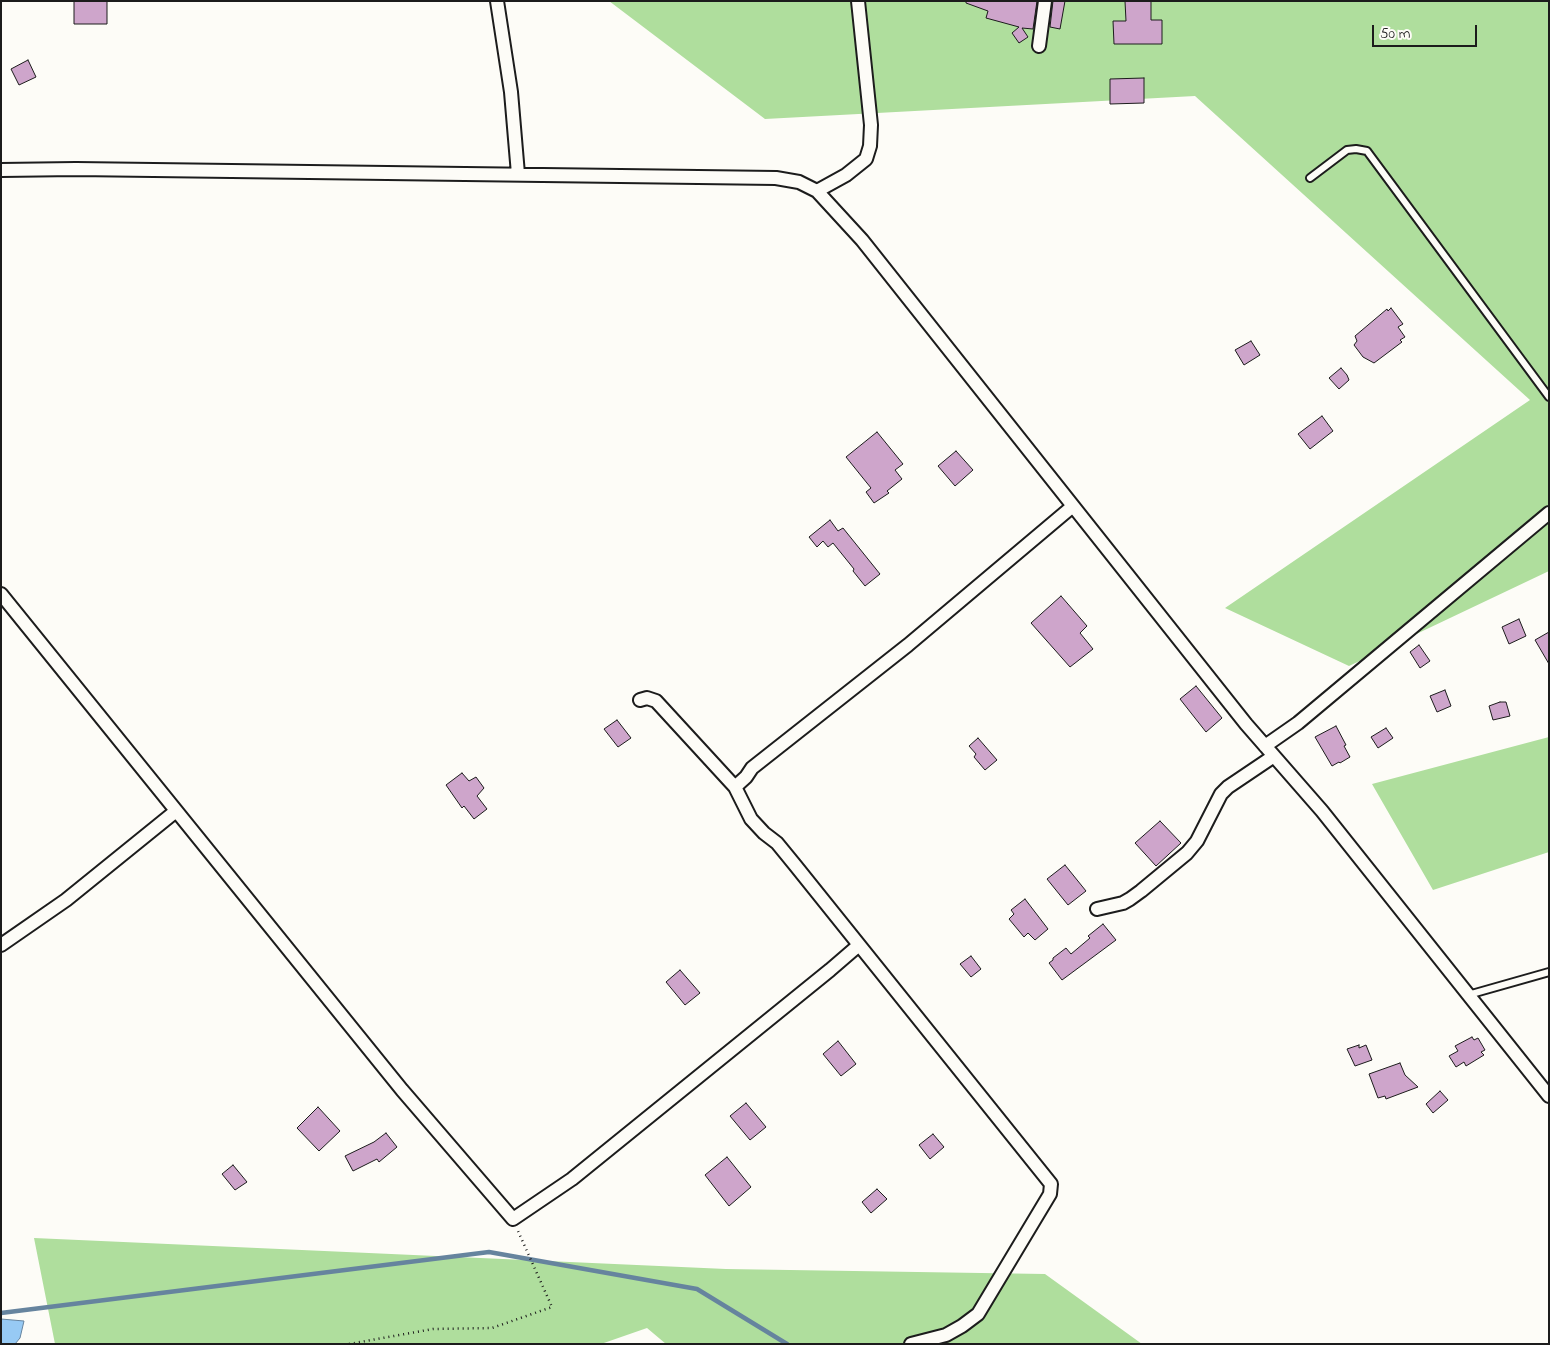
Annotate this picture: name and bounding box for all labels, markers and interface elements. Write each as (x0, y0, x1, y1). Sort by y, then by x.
scale bar (1375, 15, 1480, 47)
text: 50 m (1380, 23, 1410, 45)

